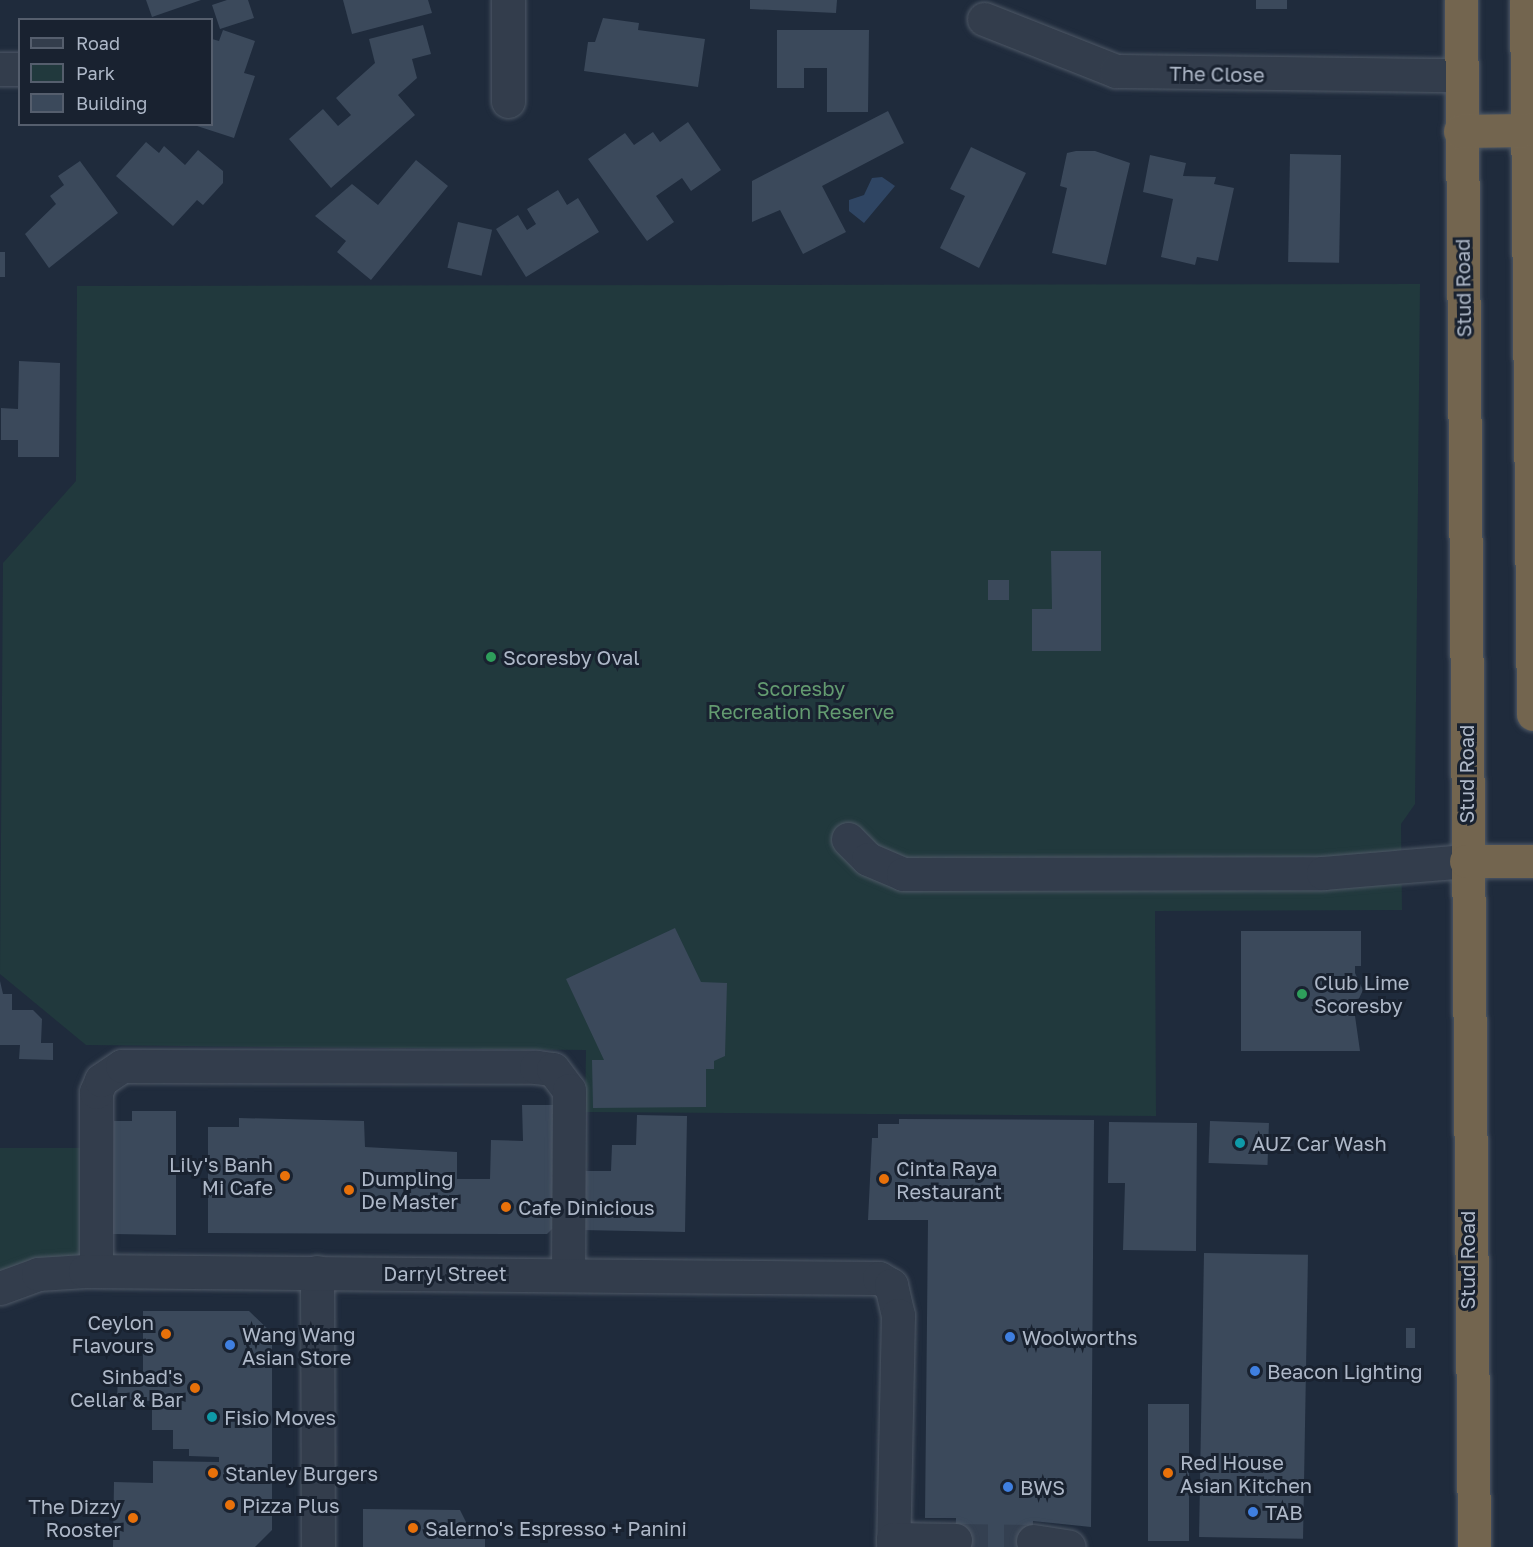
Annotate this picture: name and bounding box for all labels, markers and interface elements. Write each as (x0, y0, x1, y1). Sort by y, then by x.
legend (18, 18, 213, 126)
text: Road (76, 32, 120, 54)
street label: The Close (1169, 61, 1265, 87)
text: Park (76, 62, 115, 84)
text: Building (76, 92, 147, 114)
street label: Stud Road (1450, 238, 1476, 338)
place label: Scoresby Oval (503, 645, 640, 669)
marker: Scoresby Oval (484, 650, 498, 664)
park label: Scoresby Recreation Reserve (708, 676, 894, 723)
street label: Stud Road (1454, 725, 1478, 823)
place label: Club Lime Scoresby (1314, 970, 1409, 1017)
marker: Club Lime Scoresby (1295, 987, 1309, 1001)
place label: AUZ Car Wash (1252, 1131, 1387, 1155)
marker: AUZ Car Wash (1233, 1136, 1247, 1150)
place label: Lily's Banh Mi Cafe (169, 1152, 273, 1199)
place label: Cinta Raya Restaurant (896, 1156, 1002, 1203)
place label: Dumpling De Master (361, 1166, 458, 1213)
marker: Lily's Banh Mi Cafe (278, 1169, 292, 1183)
marker: Cinta Raya Restaurant (877, 1172, 891, 1186)
marker: Dumpling De Master (342, 1183, 356, 1197)
place label: Cafe Dinicious (518, 1195, 655, 1219)
marker: Cafe Dinicious (499, 1200, 513, 1214)
street label: Stud Road (1455, 1211, 1479, 1309)
street label: Darryl Street (383, 1261, 507, 1285)
place label: Ceylon Flavours (72, 1310, 154, 1357)
place label: Wang Wang Asian Store (242, 1322, 356, 1369)
place label: Woolworths (1022, 1325, 1138, 1349)
marker: Ceylon Flavours (159, 1327, 173, 1341)
marker: Woolworths (1003, 1330, 1017, 1344)
marker: Wang Wang Asian Store (223, 1338, 237, 1352)
place label: Beacon Lighting (1267, 1359, 1423, 1383)
place label: Sinbad's Cellar & Bar (70, 1364, 183, 1411)
marker: Beacon Lighting (1248, 1364, 1262, 1378)
marker: Sinbad's Cellar & Bar (188, 1381, 202, 1395)
place label: Fisio Moves (224, 1405, 336, 1429)
marker: Fisio Moves (205, 1410, 219, 1424)
place label: Red House Asian Kitchen (1180, 1450, 1312, 1497)
place label: Stanley Burgers (225, 1461, 378, 1485)
marker: Stanley Burgers (206, 1466, 220, 1480)
marker: Red House Asian Kitchen (1161, 1466, 1175, 1480)
place label: BWS (1020, 1475, 1065, 1499)
marker: BWS (1001, 1480, 1015, 1494)
place label: Pizza Plus (242, 1493, 340, 1517)
place label: The Dizzy Rooster (28, 1494, 121, 1541)
marker: Pizza Plus (223, 1498, 237, 1512)
place label: TAB (1265, 1500, 1303, 1524)
marker: TAB (1246, 1505, 1260, 1519)
marker: The Dizzy Rooster (126, 1511, 140, 1525)
place label: Salerno's Espresso + Panini (425, 1516, 687, 1540)
marker: Salerno's Espresso + Panini (406, 1521, 420, 1535)

